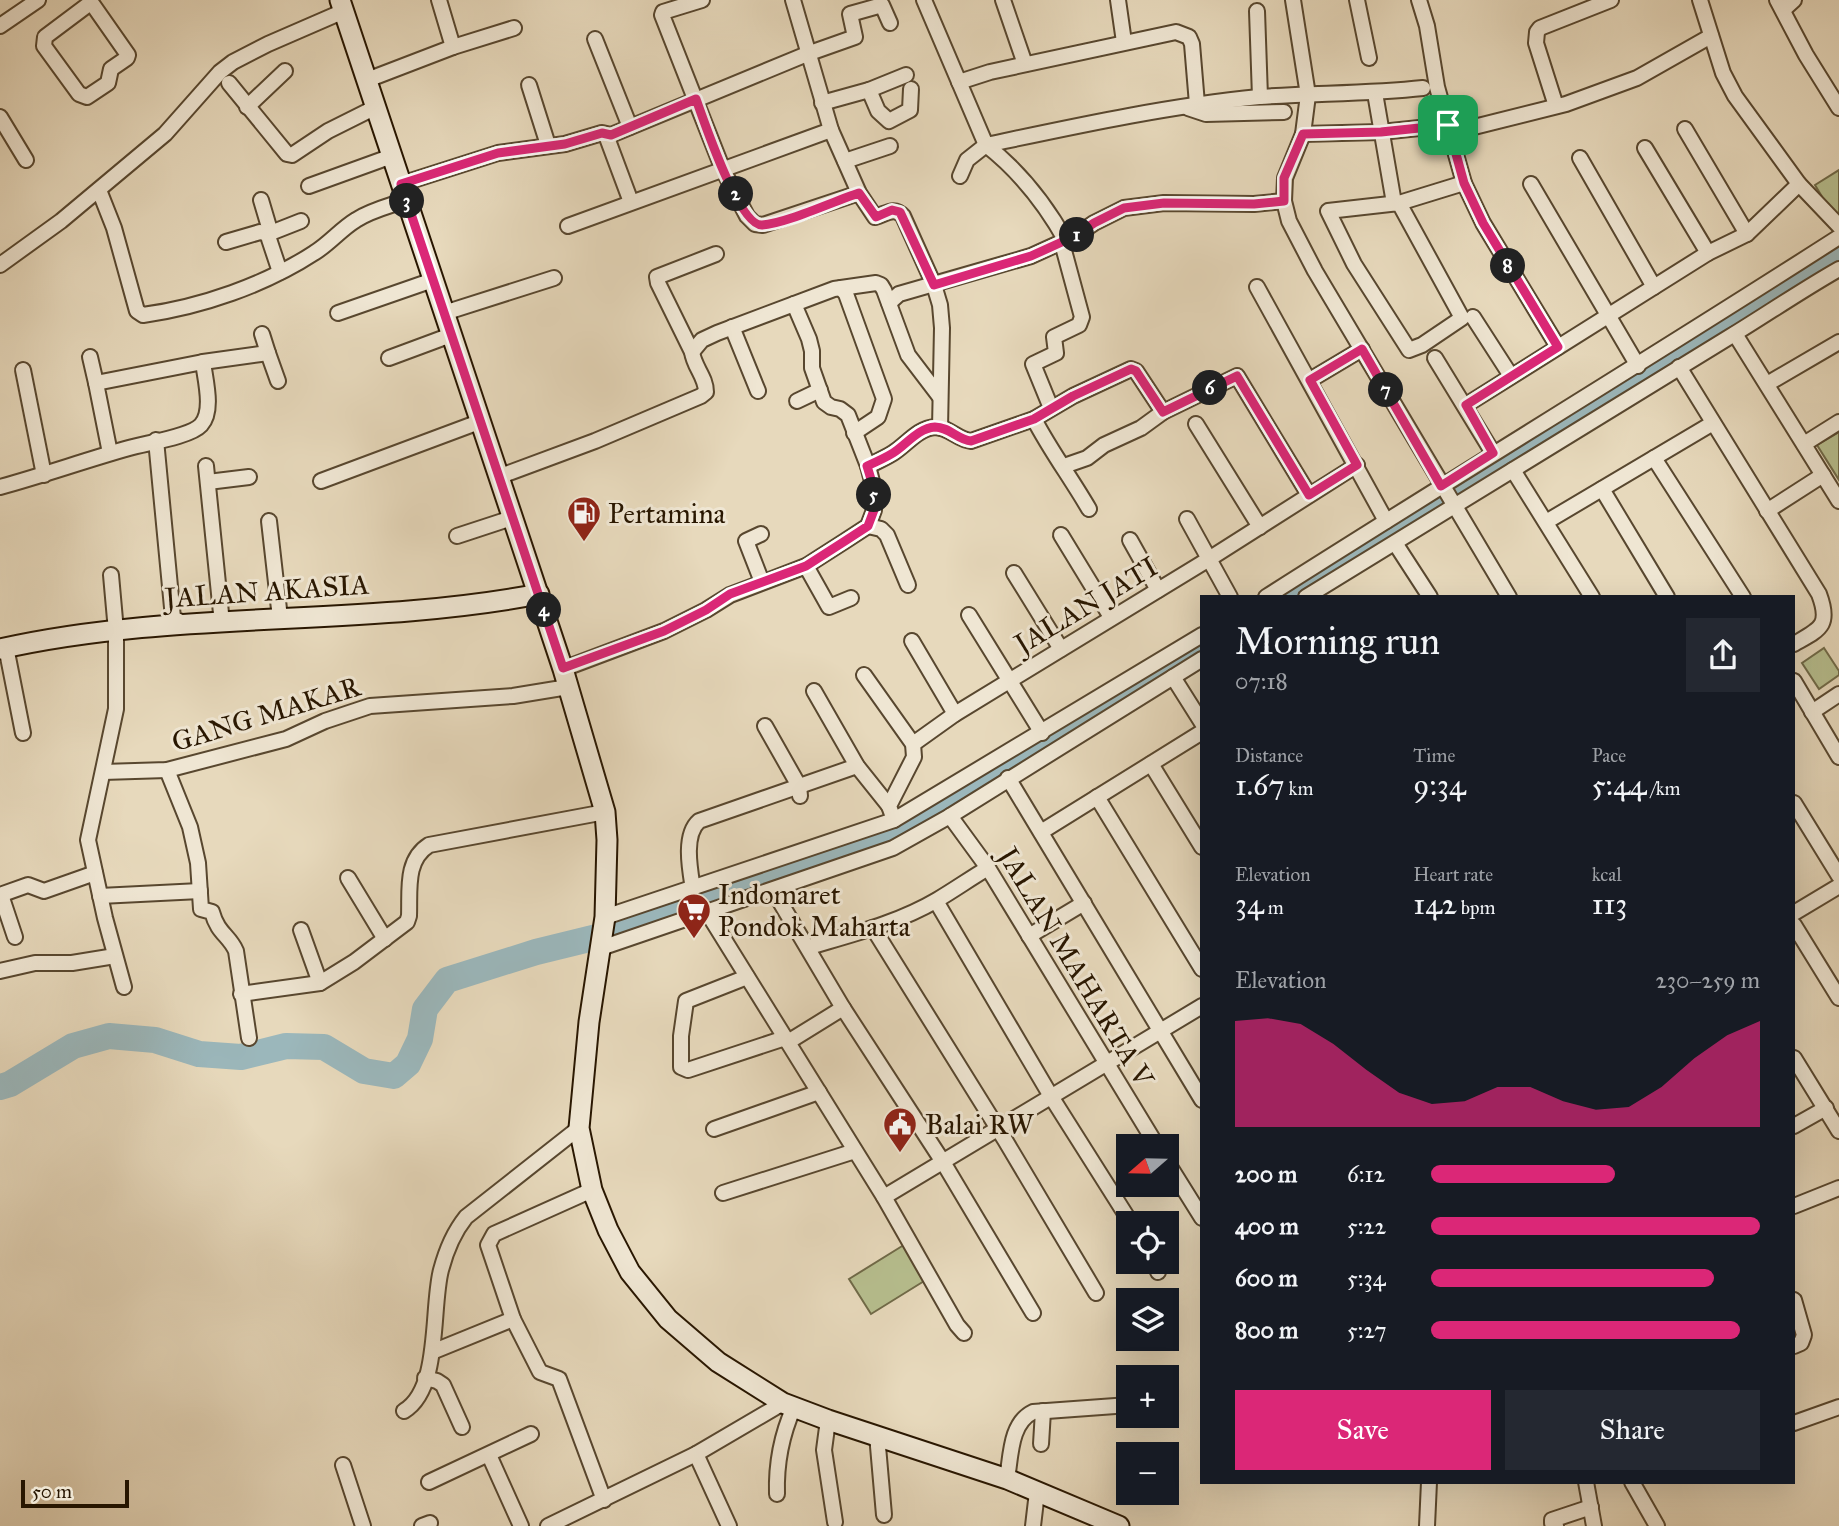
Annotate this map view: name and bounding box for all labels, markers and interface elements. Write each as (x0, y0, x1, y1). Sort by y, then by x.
pin (1418, 95, 1478, 155)
icon: arrive (1429, 106, 1467, 144)
pin: 2 (718, 176, 754, 212)
text: 2 (731, 182, 740, 205)
pin: 3 (390, 184, 424, 218)
text: 3 (403, 189, 410, 212)
pin: 1 (1060, 218, 1094, 252)
text: 1 (1073, 223, 1080, 246)
pin: 8 (1490, 248, 1526, 284)
text: 8 (1502, 254, 1513, 277)
pin: 6 (1192, 370, 1228, 406)
pin: 7 (1368, 372, 1404, 408)
text: 6 (1205, 376, 1214, 399)
text: 7 (1380, 378, 1391, 401)
pin: 5 (856, 477, 892, 512)
text: 5 (869, 483, 878, 506)
fuel station icon: Pertamina (565, 494, 603, 543)
place label: Pertamina (608, 496, 726, 531)
street label: JALAN JATI (1006, 549, 1164, 663)
street label: JALAN AKASIA (161, 566, 370, 616)
pin: 4 (526, 592, 562, 628)
text: 4 (538, 598, 549, 621)
text: Morning run (1235, 618, 1440, 664)
button: share (1686, 618, 1760, 692)
text: 07:18 (1235, 667, 1288, 695)
street label: GANG MAKAR (167, 668, 366, 759)
text: Distance (1235, 744, 1303, 767)
text: Time (1413, 744, 1455, 767)
text: Pace (1592, 744, 1626, 767)
text: 1.67 (1235, 767, 1284, 803)
text: 9:34 (1413, 767, 1466, 803)
text: 5:44 (1592, 767, 1647, 803)
text: km (1284, 777, 1313, 800)
text: /km (1647, 777, 1681, 800)
street label: JALAN MAHARTA V (989, 838, 1162, 1094)
text: Elevation (1235, 863, 1310, 886)
text: Heart rate (1413, 863, 1493, 886)
text: kcal (1592, 863, 1622, 886)
place label: Indomaret Pondok Maharta (718, 877, 911, 944)
text: 34 (1235, 886, 1264, 922)
text: 142 (1413, 886, 1457, 922)
text: 113 (1592, 886, 1627, 922)
supermarket icon: Indomaret Pondok Maharta (675, 891, 713, 940)
text: m (1264, 896, 1284, 919)
text: bpm (1457, 896, 1495, 919)
text: Elevation (1235, 966, 1326, 994)
text: 230–259 m (1656, 966, 1760, 994)
public building icon: Balai RW (881, 1105, 919, 1154)
place label: Balai RW (925, 1107, 1035, 1142)
north arrow (1116, 1134, 1180, 1197)
map controls (1116, 1134, 1179, 1505)
text: 200 m (1235, 1160, 1297, 1188)
text: 6:12 (1347, 1160, 1385, 1188)
button: locate (1116, 1211, 1179, 1274)
text: 400 m (1235, 1212, 1299, 1240)
text: 5:22 (1347, 1212, 1386, 1240)
text: 600 m (1235, 1264, 1298, 1292)
text: 5:34 (1347, 1264, 1386, 1292)
button: layers (1116, 1288, 1179, 1351)
text: 800 m (1235, 1316, 1298, 1344)
text: 5:27 (1347, 1316, 1387, 1344)
button: + (1116, 1365, 1179, 1428)
button: Save (1235, 1390, 1491, 1470)
button: Share (1505, 1390, 1760, 1470)
button: − (1116, 1442, 1179, 1505)
scale bar (21, 1477, 130, 1509)
text: 50 m (32, 1480, 72, 1503)

